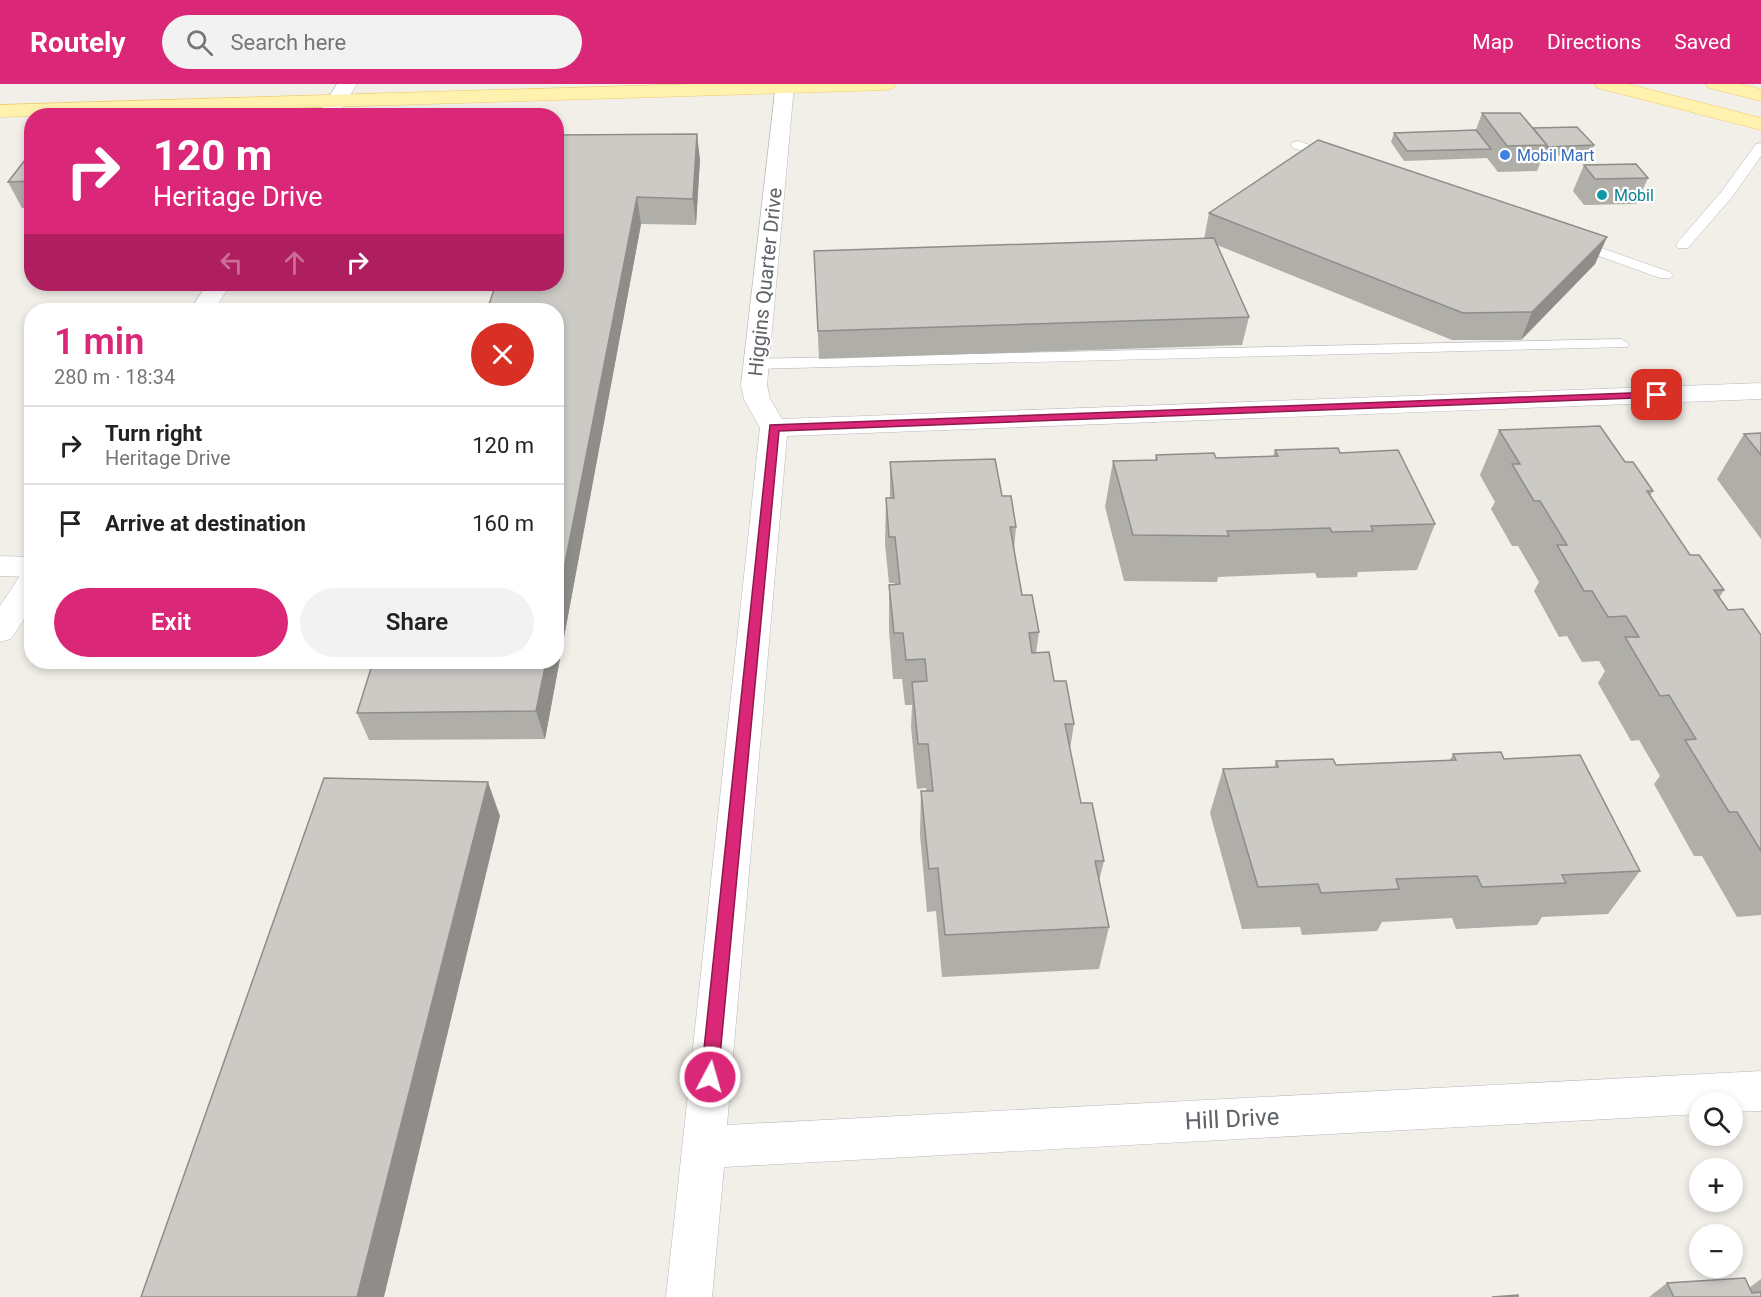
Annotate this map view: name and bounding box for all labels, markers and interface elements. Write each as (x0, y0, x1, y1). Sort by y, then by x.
search box (162, 15, 582, 69)
text: Routely (30, 26, 126, 59)
icon: search (183, 26, 216, 59)
text: Search here (231, 30, 346, 55)
text: Map (1472, 30, 1514, 54)
text: Directions (1547, 30, 1641, 54)
text: Saved (1674, 30, 1731, 54)
text: 120 m (153, 131, 272, 180)
icon: right (54, 132, 132, 210)
place label: Mobil Mart (1517, 146, 1595, 165)
marker: Mobil Mart (1498, 148, 1512, 162)
text: Heritage Drive (153, 181, 323, 213)
street label: Higgins Quarter Drive (743, 186, 787, 378)
place label: Mobil (1614, 186, 1654, 205)
marker: Mobil (1595, 188, 1609, 202)
icon: left (215, 246, 248, 279)
icon: ahead (278, 246, 311, 279)
icon: right (341, 246, 374, 279)
text: 1 min (54, 321, 144, 363)
button: close (471, 323, 534, 386)
text: 280 m · 18:34 (54, 365, 175, 389)
pin (1631, 369, 1682, 420)
icon: arrive (1640, 378, 1673, 411)
text: Turn right (105, 421, 202, 446)
icon: right (54, 429, 87, 462)
text: 120 m (472, 433, 534, 458)
text: Heritage Drive (105, 446, 231, 470)
icon: arrive (54, 507, 87, 540)
text: Arrive at destination (105, 511, 306, 536)
text: 160 m (472, 511, 534, 536)
button: Exit (54, 588, 288, 657)
button: Share (300, 588, 534, 657)
position arrow (678, 1045, 742, 1109)
map controls (1689, 1092, 1743, 1278)
button: search (1689, 1092, 1743, 1146)
street label: Hill Drive (1184, 1103, 1280, 1135)
button: + (1689, 1158, 1743, 1212)
button: − (1689, 1224, 1743, 1278)

